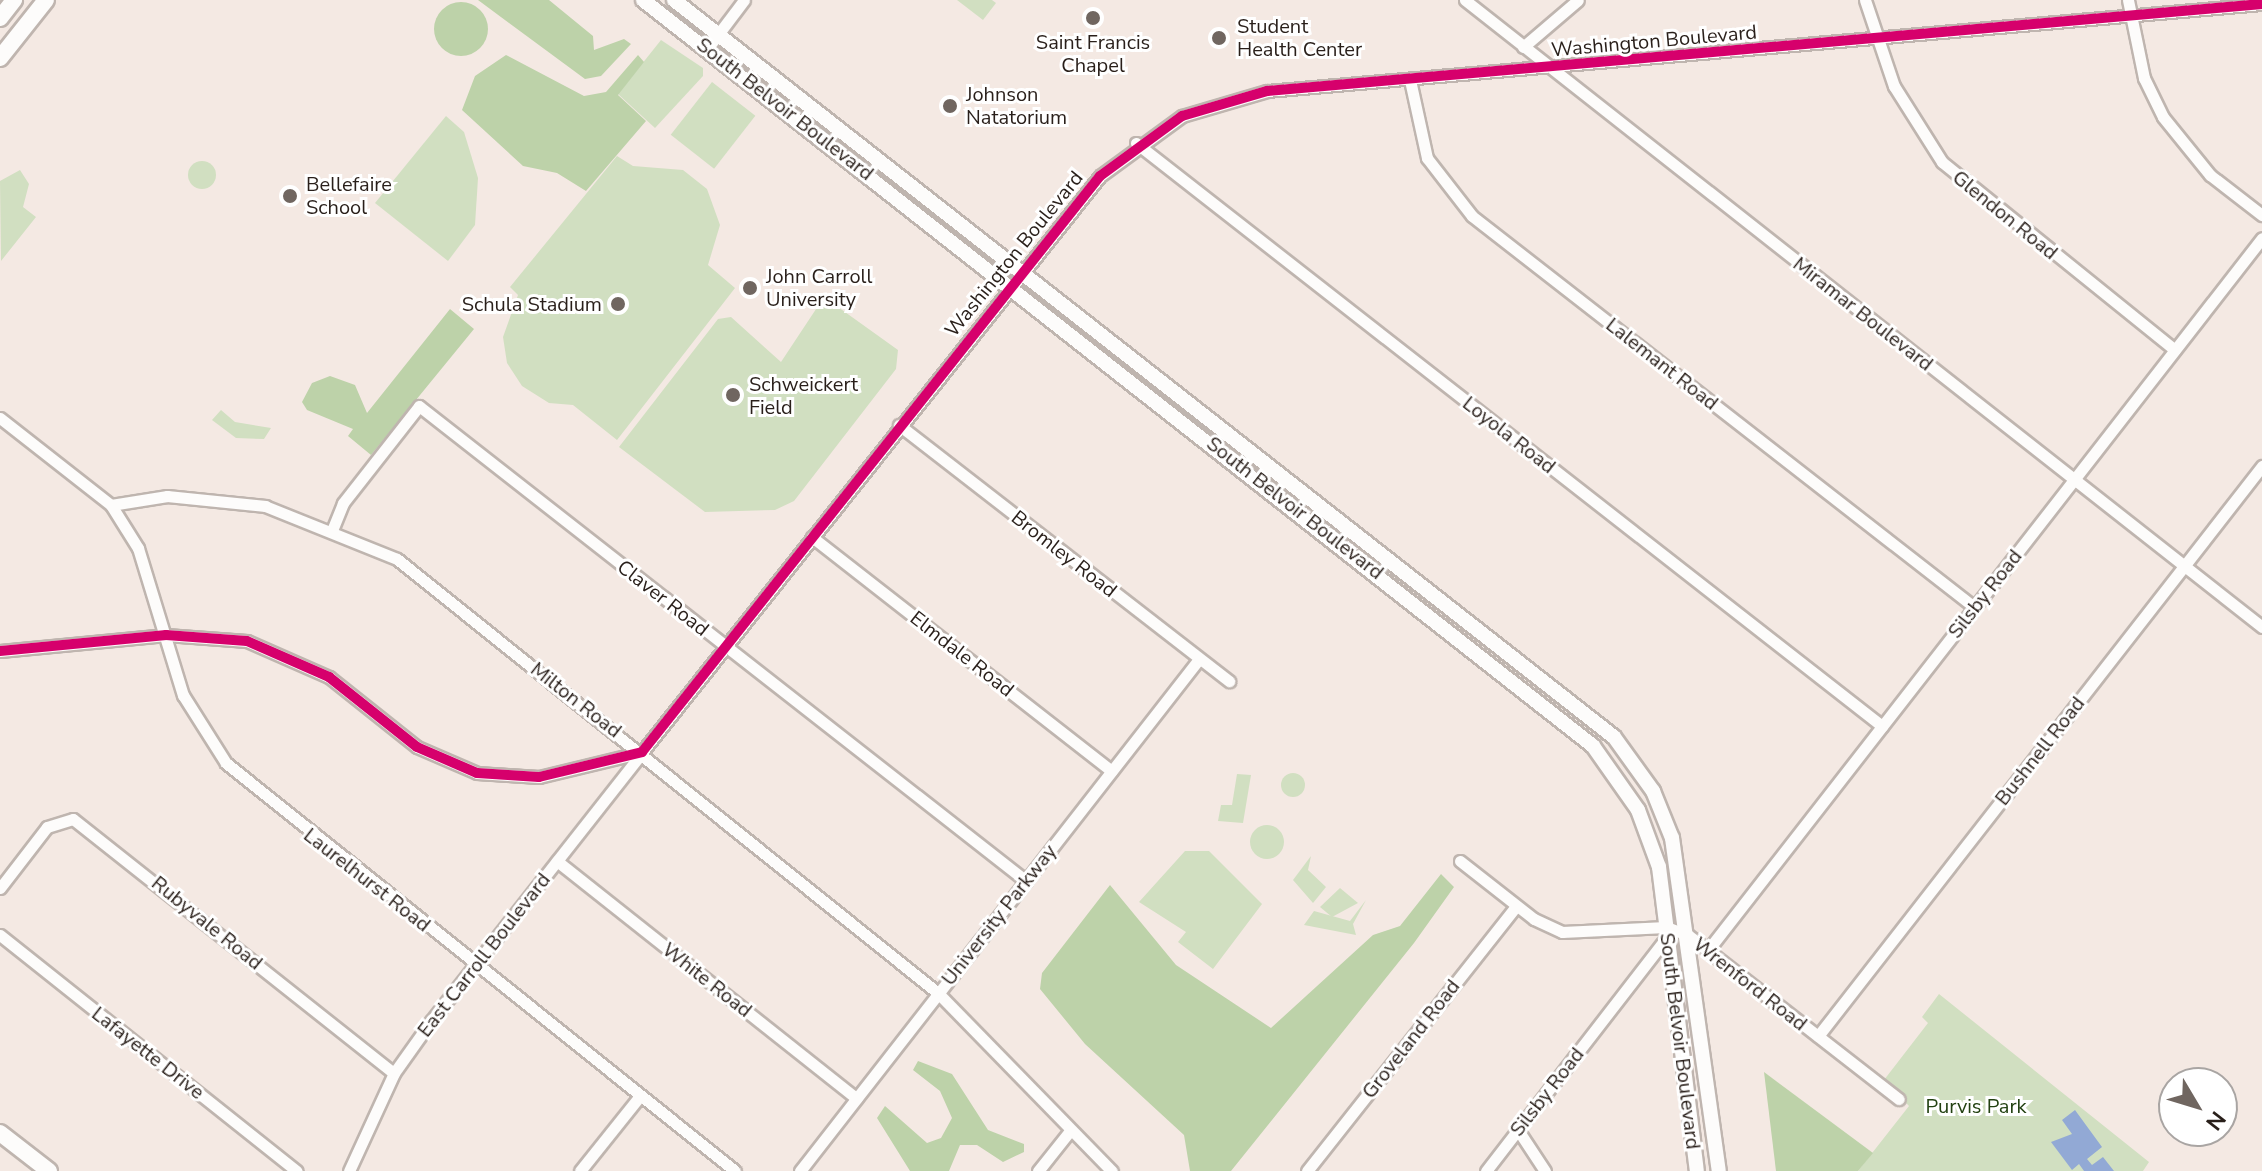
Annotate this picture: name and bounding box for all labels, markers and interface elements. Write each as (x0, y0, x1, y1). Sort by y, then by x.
marker: Saint Francis Chapel (1084, 9, 1102, 27)
place label: Student Health Center (1237, 14, 1362, 61)
street label: Washington Boulevard (1550, 20, 1758, 62)
marker: Student Health Center (1208, 27, 1230, 49)
place label: Saint Francis Chapel (1036, 30, 1150, 77)
street label: South Belvoir Boulevard (692, 33, 878, 185)
place label: Johnson Natatorium (966, 82, 1067, 129)
marker: Johnson Natatorium (941, 97, 959, 115)
street label: Glendon Road (1948, 165, 2062, 265)
street label: Washington Boulevard (940, 166, 1088, 342)
place label: Bellefaire School (306, 172, 392, 219)
marker: Bellefaire School (281, 187, 299, 205)
street label: Miramar Boulevard (1788, 252, 1938, 376)
place label: John Carroll University (766, 264, 872, 311)
marker: John Carroll University (741, 279, 759, 297)
place label: Schula Stadium (462, 292, 602, 316)
marker: Schula Stadium (609, 295, 627, 313)
street label: Lalemant Road (1601, 313, 1723, 415)
place label: Schweickert Field (749, 372, 858, 419)
marker: Schweickert Field (724, 386, 742, 404)
street label: Loyola Road (1458, 391, 1560, 479)
street label: South Belvoir Boulevard (1202, 432, 1388, 584)
street label: Bromley Road (1007, 505, 1121, 603)
street label: Silsby Road (1943, 545, 2027, 643)
street label: Claver Road (612, 555, 714, 641)
street label: Elmdale Road (905, 606, 1019, 702)
street label: Milton Road (526, 657, 626, 743)
street label: Bushnell Road (1990, 692, 2090, 810)
street label: Laurelhurst Road (299, 823, 435, 937)
street label: University Parkway (937, 840, 1061, 990)
street label: East Carroll Boulevard (413, 868, 555, 1042)
street label: Rubyvale Road (147, 871, 267, 975)
street label: South Belvoir Boulevard (1655, 931, 1705, 1151)
street label: Wrenford Road (1688, 932, 1812, 1036)
street label: White Road (657, 938, 757, 1022)
street label: Groveland Road (1357, 975, 1465, 1103)
street label: Lafayette Drive (87, 1002, 209, 1104)
street label: Silsby Road (1505, 1043, 1589, 1141)
north arrow (2158, 1067, 2238, 1147)
park label: Purvis Park (1925, 1094, 2027, 1118)
text: N (2198, 1105, 2232, 1136)

